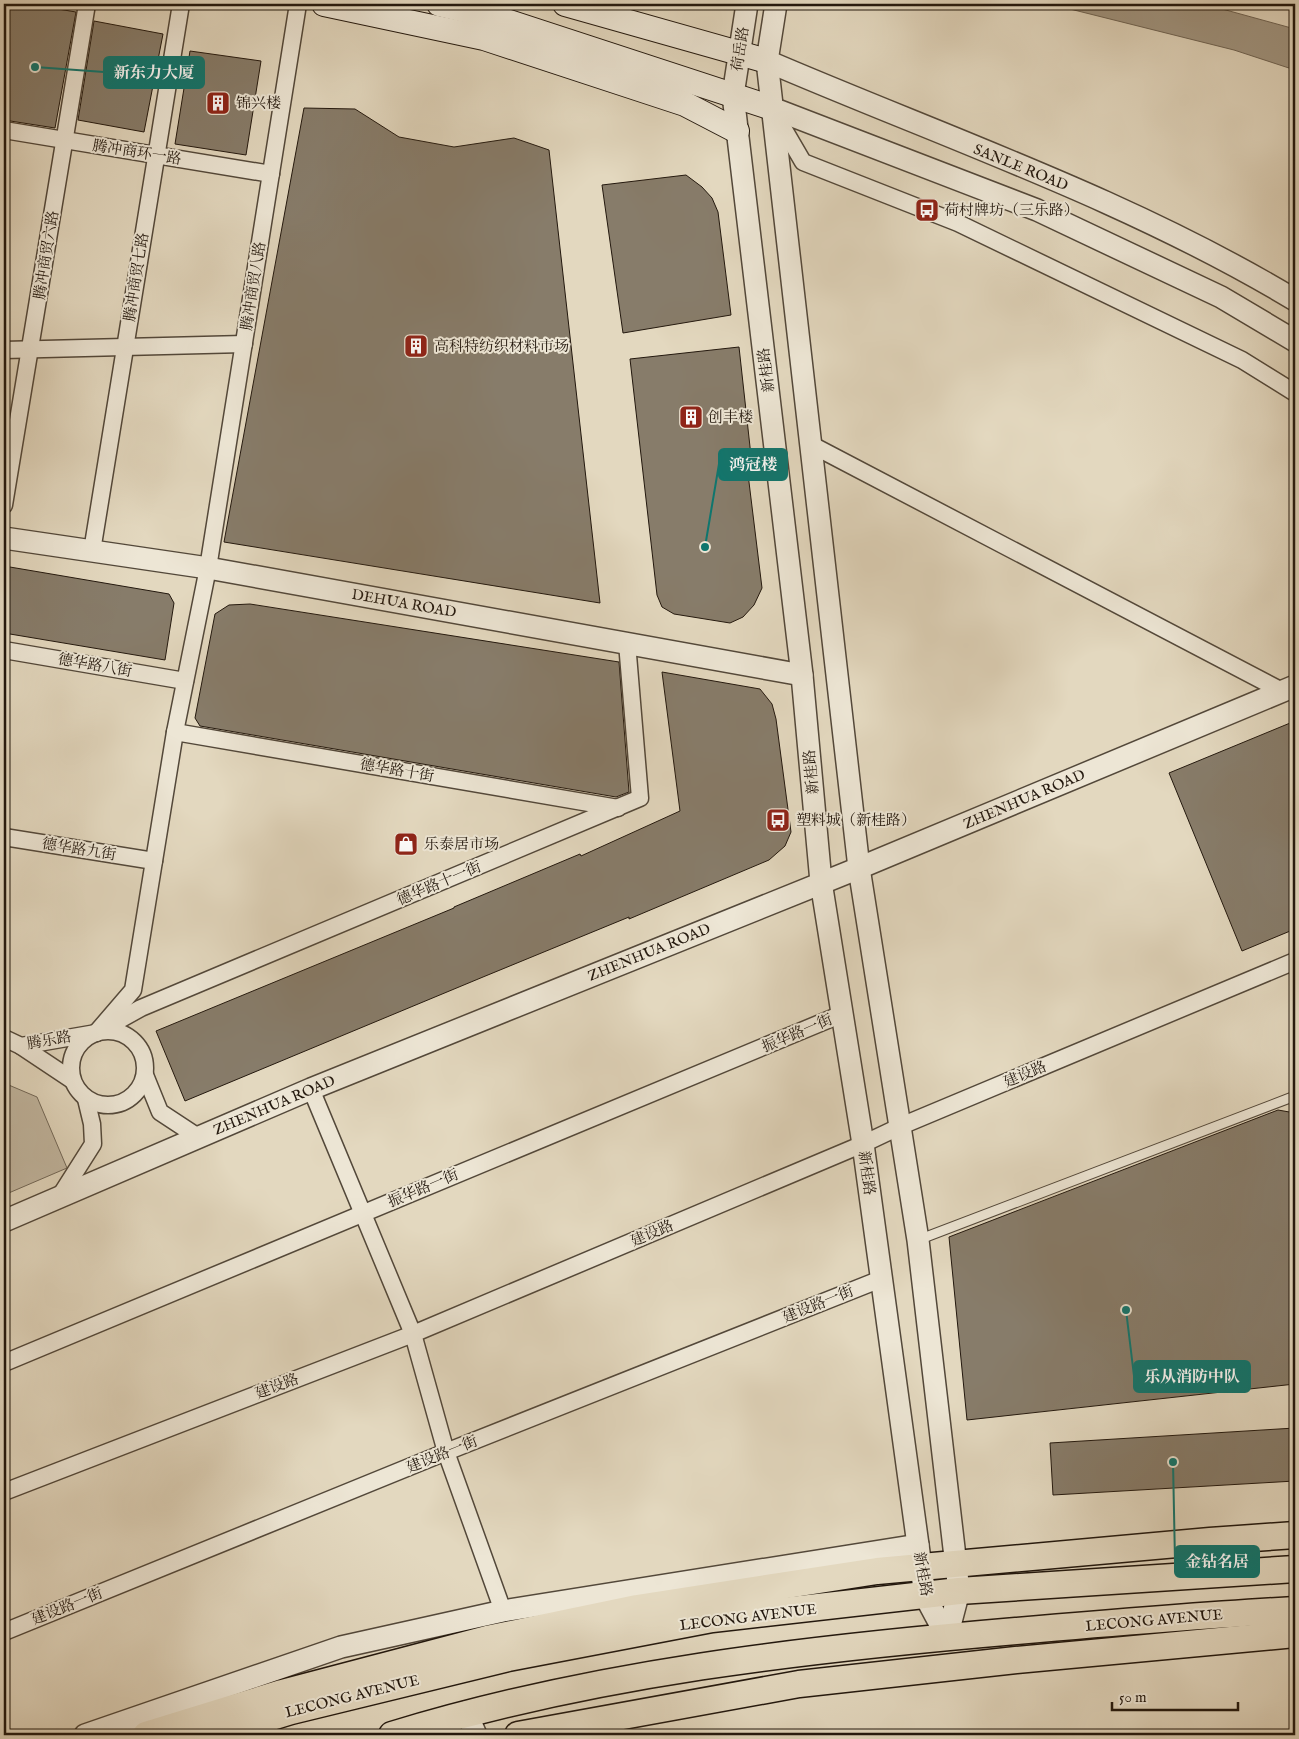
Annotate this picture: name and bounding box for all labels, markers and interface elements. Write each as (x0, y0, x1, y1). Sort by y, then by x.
street label: 荷岳路 (728, 25, 753, 73)
callout: 新东力大厦 (104, 57, 204, 88)
text: 新东力大厦 (114, 64, 194, 84)
building icon: 锦兴楼 (205, 90, 231, 116)
place label: 锦兴楼 (236, 94, 281, 113)
street label: 腾冲商环一路 (91, 136, 183, 169)
street label: SANLE ROAD (971, 140, 1071, 195)
bus stop icon: 荷村牌坊（三乐路） (914, 197, 940, 223)
place label: 荷村牌坊（三乐路） (944, 201, 1079, 220)
street label: 腾冲商贸六路 (30, 209, 63, 301)
street label: 腾冲商贸七路 (120, 231, 153, 323)
street label: 腾冲商贸八路 (237, 240, 270, 332)
building icon: 高科特纺织材料市场 (403, 333, 429, 359)
place label: 高科特纺织材料市场 (434, 337, 569, 356)
street label: 新桂路 (754, 346, 779, 393)
building icon: 创丰楼 (678, 404, 704, 430)
place label: 创丰楼 (708, 408, 753, 427)
callout: 鸿冠楼 (719, 449, 787, 480)
text: 鸿冠楼 (729, 456, 777, 476)
street label: DEHUA ROAD (350, 585, 458, 622)
street label: 德华路八街 (56, 650, 134, 681)
street label: 新桂路 (800, 749, 823, 795)
street label: 德华路十街 (358, 755, 436, 786)
street label: ZHENHUA ROAD (960, 765, 1088, 834)
bus stop icon: 塑料城（新桂路） (765, 807, 791, 833)
place label: 塑料城（新桂路） (796, 811, 916, 830)
shop icon: 乐泰居市场 (393, 831, 419, 857)
street label: 德华路九街 (40, 834, 117, 865)
place label: 乐泰居市场 (424, 835, 499, 854)
street label: 德华路十一街 (394, 857, 484, 910)
street label: ZHENHUA ROAD (585, 919, 713, 986)
street label: 振华路一街 (759, 1010, 835, 1057)
street label: 腾乐路 (25, 1027, 73, 1054)
street label: 建设路 (1001, 1057, 1050, 1092)
street label: ZHENHUA ROAD (210, 1071, 338, 1140)
street label: 新桂路 (854, 1149, 879, 1197)
street label: 振华路一街 (385, 1165, 461, 1212)
street label: 建设路 (628, 1216, 677, 1251)
street label: 建设路一街 (780, 1282, 857, 1327)
callout: 乐从消防中队 (1134, 1361, 1250, 1392)
text: 乐从消防中队 (1144, 1368, 1240, 1388)
street label: 建设路 (253, 1370, 302, 1403)
street label: 建设路一街 (404, 1432, 481, 1477)
callout: 金钻名居 (1175, 1546, 1259, 1577)
street label: 新桂路 (909, 1550, 936, 1598)
text: 金钻名居 (1185, 1553, 1249, 1573)
street label: 建设路一街 (29, 1584, 106, 1629)
street label: LECONG AVENUE (679, 1600, 818, 1635)
street label: LECONG AVENUE (1085, 1605, 1223, 1636)
street label: LECONG AVENUE (283, 1671, 421, 1722)
scale bar (1112, 1679, 1238, 1711)
text: 50 m (1119, 1688, 1147, 1707)

